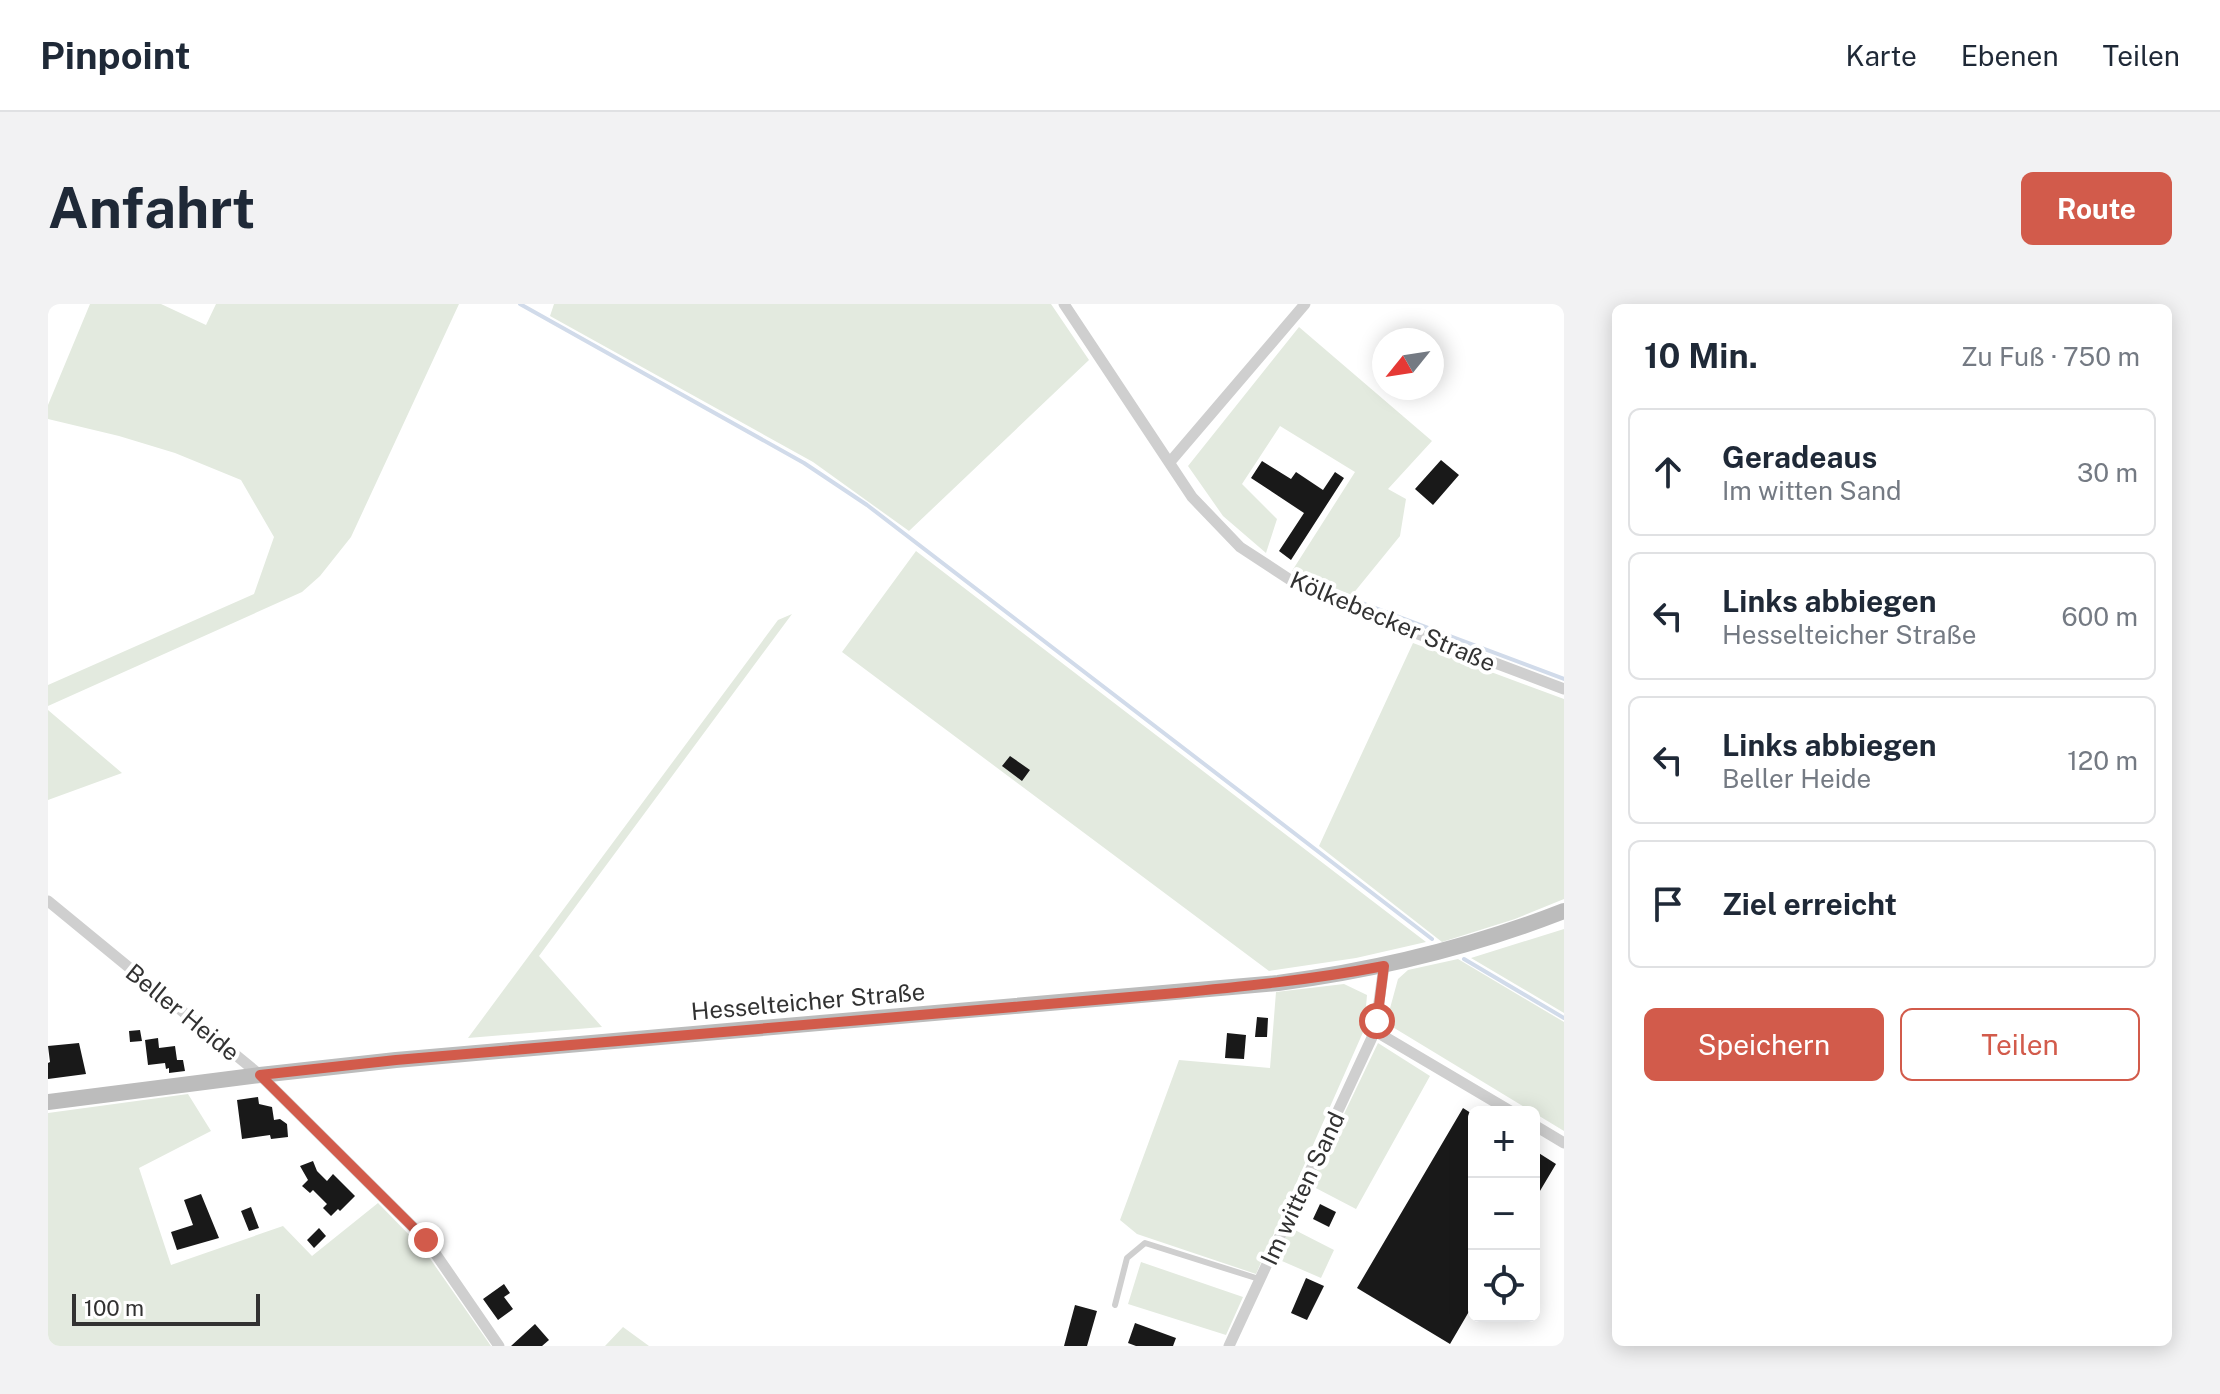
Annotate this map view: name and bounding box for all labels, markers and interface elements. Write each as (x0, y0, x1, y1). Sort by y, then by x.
text: Pinpoint (40, 33, 190, 78)
text: Karte (1846, 39, 1917, 72)
text: Ebenen (1961, 39, 2059, 72)
text: Teilen (2103, 39, 2180, 72)
button: Route (2021, 172, 2172, 245)
text: Anfahrt (48, 175, 255, 241)
north arrow (1372, 328, 1444, 400)
text: 10 Min. (1644, 336, 1758, 376)
text: Zu Fuß · 750 m (1961, 341, 2140, 372)
text: Geradeaus (1722, 439, 1877, 475)
icon: ahead (1646, 450, 1690, 494)
text: 30 m (2077, 457, 2138, 488)
text: Im witten Sand (1722, 475, 1902, 506)
street label: Kölkebecker Straße (1286, 565, 1500, 677)
text: Links abbiegen (1722, 583, 1937, 619)
icon: left (1646, 594, 1690, 638)
text: 600 m (2062, 601, 2138, 632)
text: Hesselteicher Straße (1722, 619, 1977, 650)
text: Links abbiegen (1722, 727, 1937, 763)
icon: left (1646, 738, 1690, 782)
text: 120 m (2067, 745, 2138, 776)
text: Beller Heide (1722, 763, 1871, 794)
icon: arrive (1646, 882, 1690, 926)
text: Ziel erreicht (1722, 886, 1897, 922)
street label: Beller Heide (121, 958, 245, 1066)
street label: Hesselteicher Straße (690, 977, 926, 1025)
route start (1359, 1003, 1395, 1039)
button: Speichern (1644, 1008, 1884, 1081)
button: Teilen (1900, 1008, 2140, 1081)
map controls (1468, 1106, 1540, 1322)
button: + (1468, 1106, 1540, 1178)
street label: Im witten Sand (1254, 1107, 1350, 1269)
button: − (1468, 1178, 1540, 1250)
route end (408, 1222, 444, 1258)
button: locate (1468, 1250, 1540, 1322)
scale bar (72, 1290, 260, 1326)
text: 100 m (84, 1295, 144, 1321)

